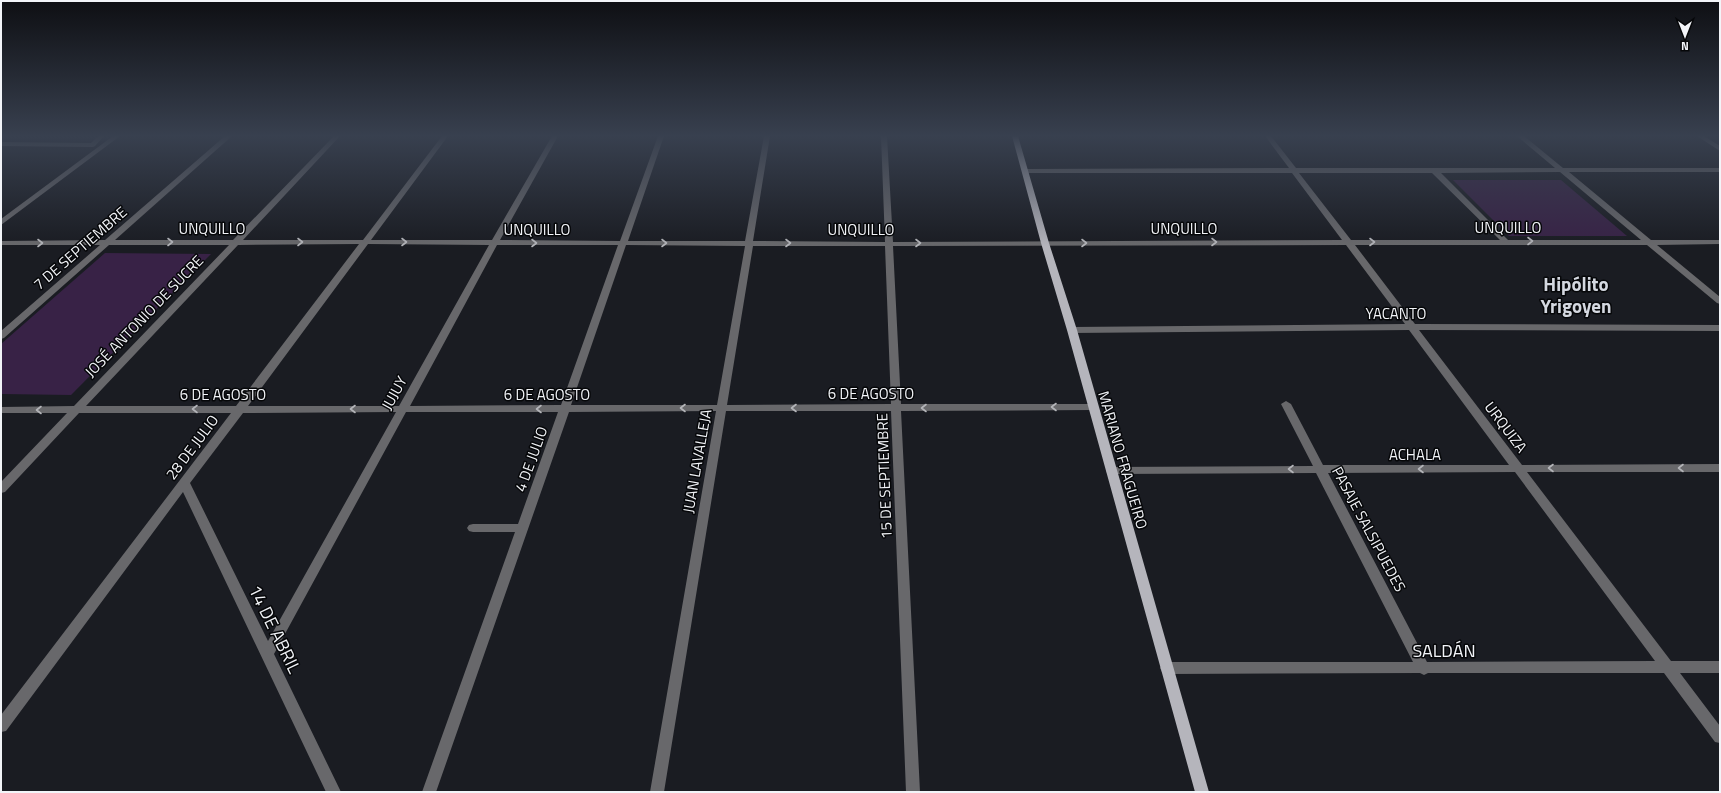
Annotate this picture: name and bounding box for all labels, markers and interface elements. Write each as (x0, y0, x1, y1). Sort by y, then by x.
north arrow (1665, 16, 1705, 56)
text: N (1681, 38, 1689, 54)
street label: 7 DE SEPTIEMBRE (28, 201, 132, 295)
street label: UNQUILLO (1474, 216, 1542, 239)
street label: UNQUILLO (178, 217, 246, 240)
street label: UNQUILLO (1150, 217, 1218, 240)
street label: UNQUILLO (503, 218, 571, 241)
street label: UNQUILLO (827, 218, 895, 241)
one-way arrow (1527, 237, 1533, 245)
one-way arrow (167, 238, 173, 246)
one-way arrow (297, 238, 303, 246)
one-way arrow (401, 238, 407, 246)
one-way arrow (1211, 238, 1217, 246)
one-way arrow (1369, 238, 1375, 246)
one-way arrow (37, 239, 43, 247)
one-way arrow (531, 239, 537, 247)
one-way arrow (661, 239, 667, 247)
one-way arrow (785, 239, 791, 247)
one-way arrow (915, 239, 921, 248)
one-way arrow (1081, 239, 1087, 247)
street label: JOSÉ ANTONIO DE SUCRE (79, 250, 209, 382)
district label: Hipólito Yrigoyen (1540, 269, 1612, 320)
street label: YACANTO (1366, 302, 1427, 325)
street label: JUJUY (375, 372, 413, 414)
street label: 6 DE AGOSTO (828, 382, 914, 405)
street label: 6 DE AGOSTO (180, 383, 266, 406)
street label: 6 DE AGOSTO (504, 383, 590, 406)
street label: MARIANO FRAGUEIRO (1092, 388, 1154, 532)
street label: URQUIZA (1479, 396, 1533, 458)
one-way arrow (1051, 403, 1057, 412)
one-way arrow (680, 404, 686, 412)
one-way arrow (791, 404, 797, 412)
one-way arrow (921, 404, 927, 412)
one-way arrow (192, 405, 198, 413)
one-way arrow (350, 405, 356, 413)
one-way arrow (536, 405, 542, 413)
one-way arrow (36, 406, 42, 414)
street label: JUAN LAVALLEJA (677, 407, 717, 515)
street label: 28 DE JULIO (160, 410, 224, 484)
street label: 15 DE SEPTIEMBRE (870, 413, 898, 539)
street label: 4 DE JULIO (509, 423, 553, 495)
street label: ACHALA (1389, 443, 1441, 466)
street label: PASAJE SALSIPUEDES (1326, 462, 1412, 596)
one-way arrow (1548, 464, 1554, 472)
one-way arrow (1678, 464, 1684, 472)
one-way arrow (1288, 465, 1294, 473)
one-way arrow (1418, 465, 1424, 473)
street label: 14 DE ABRIL (242, 580, 308, 678)
street label: SALDÁN (1412, 637, 1476, 664)

